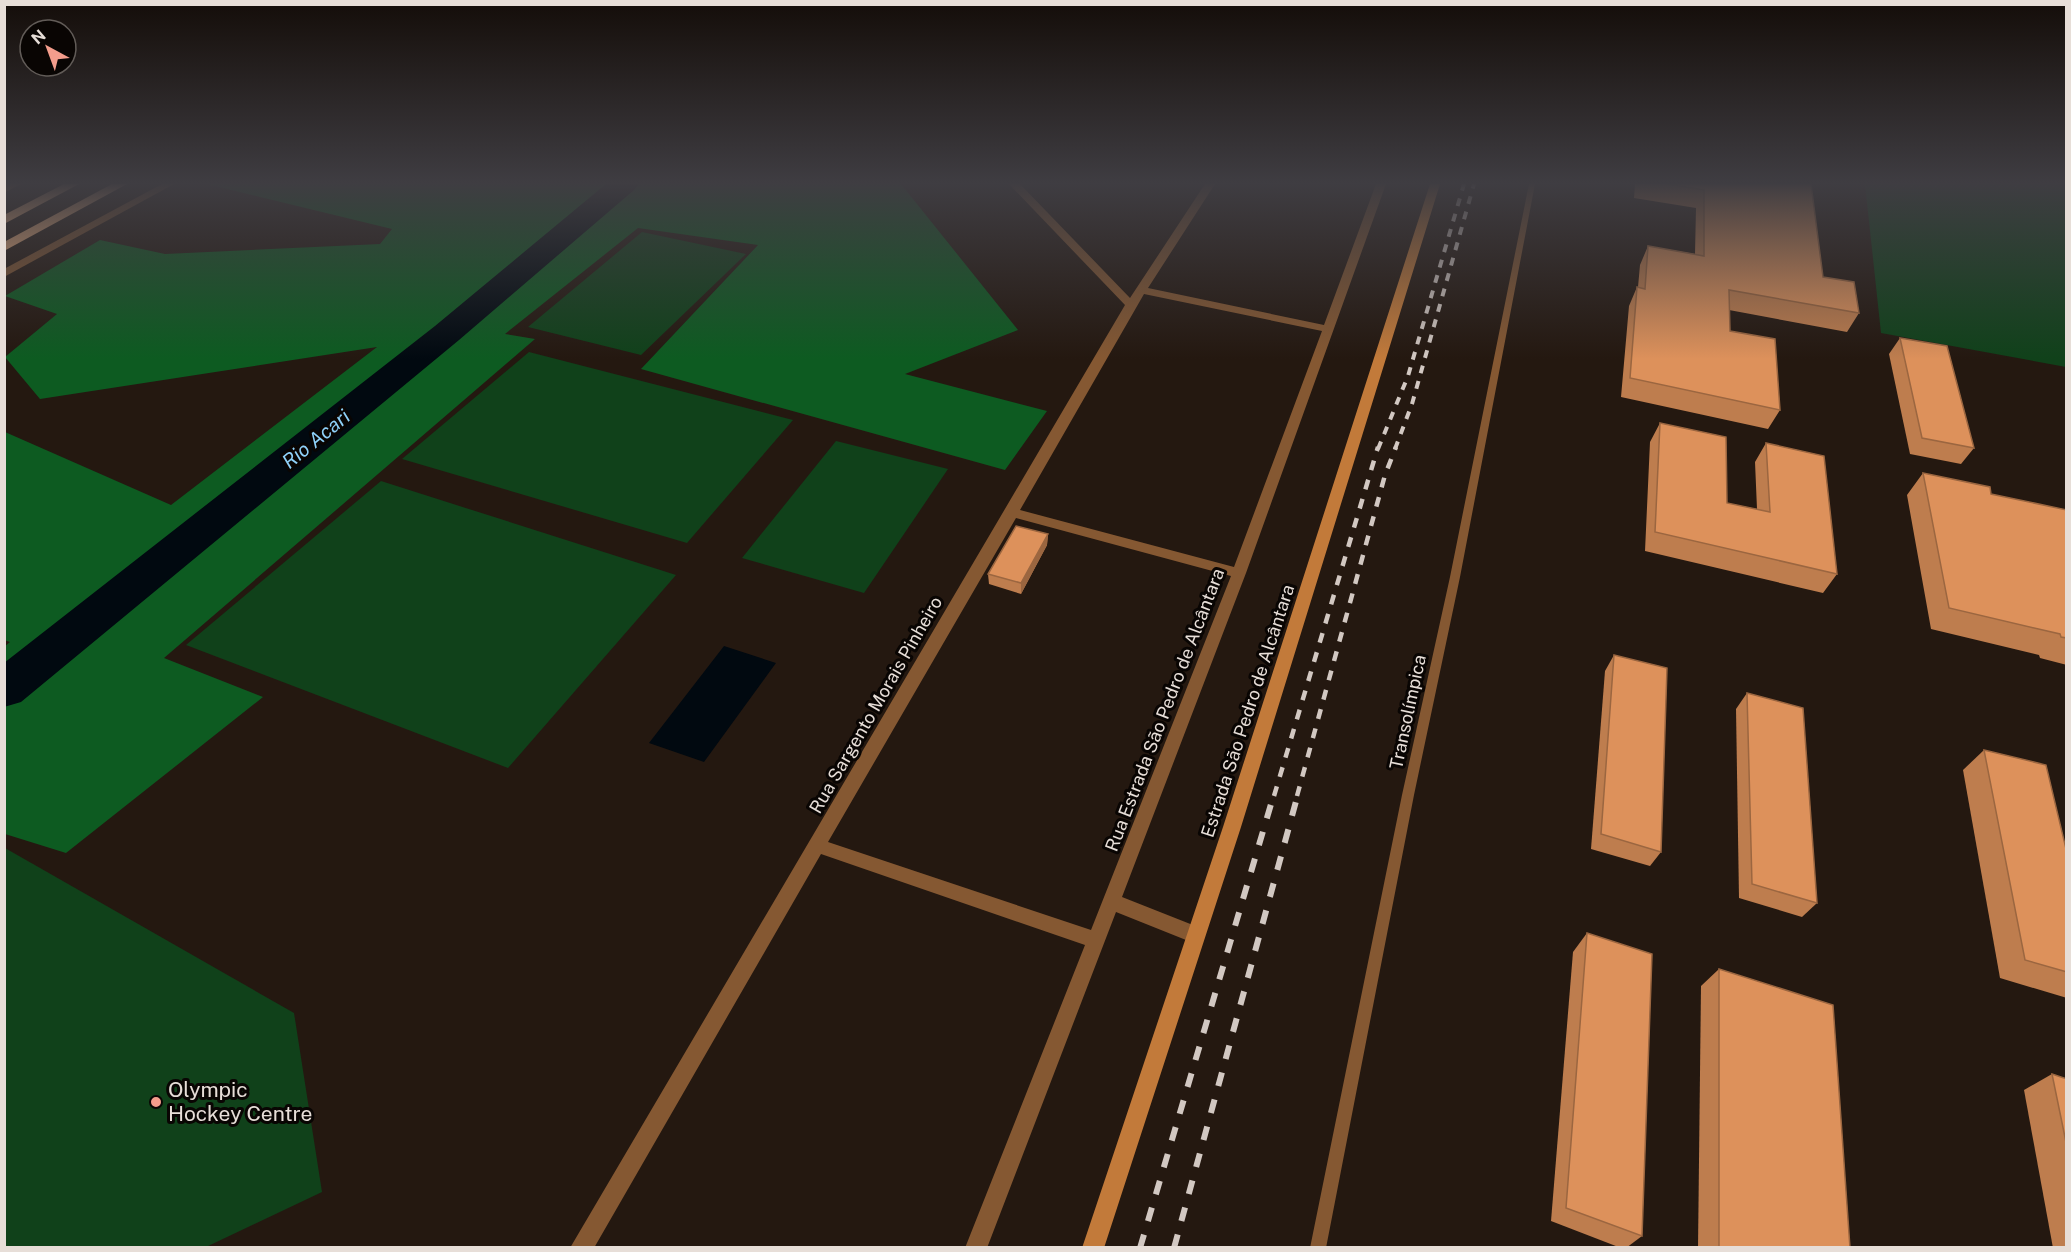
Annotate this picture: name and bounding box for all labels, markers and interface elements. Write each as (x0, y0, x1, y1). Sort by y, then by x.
north arrow (18, 18, 78, 78)
text: N (28, 26, 49, 48)
water label: Rio Acari (277, 404, 355, 474)
street label: Rua Estrada São Pedro de Alcântara (1101, 565, 1228, 854)
street label: Estrada São Pedro de Alcântara (1197, 582, 1298, 840)
street label: Rua Sargento Morais Pinheiro (805, 593, 946, 817)
street label: Transolímpica (1385, 653, 1430, 771)
place label: Olympic Hockey Centre (168, 1077, 313, 1126)
marker: Olympic Hockey Centre (149, 1095, 163, 1109)

